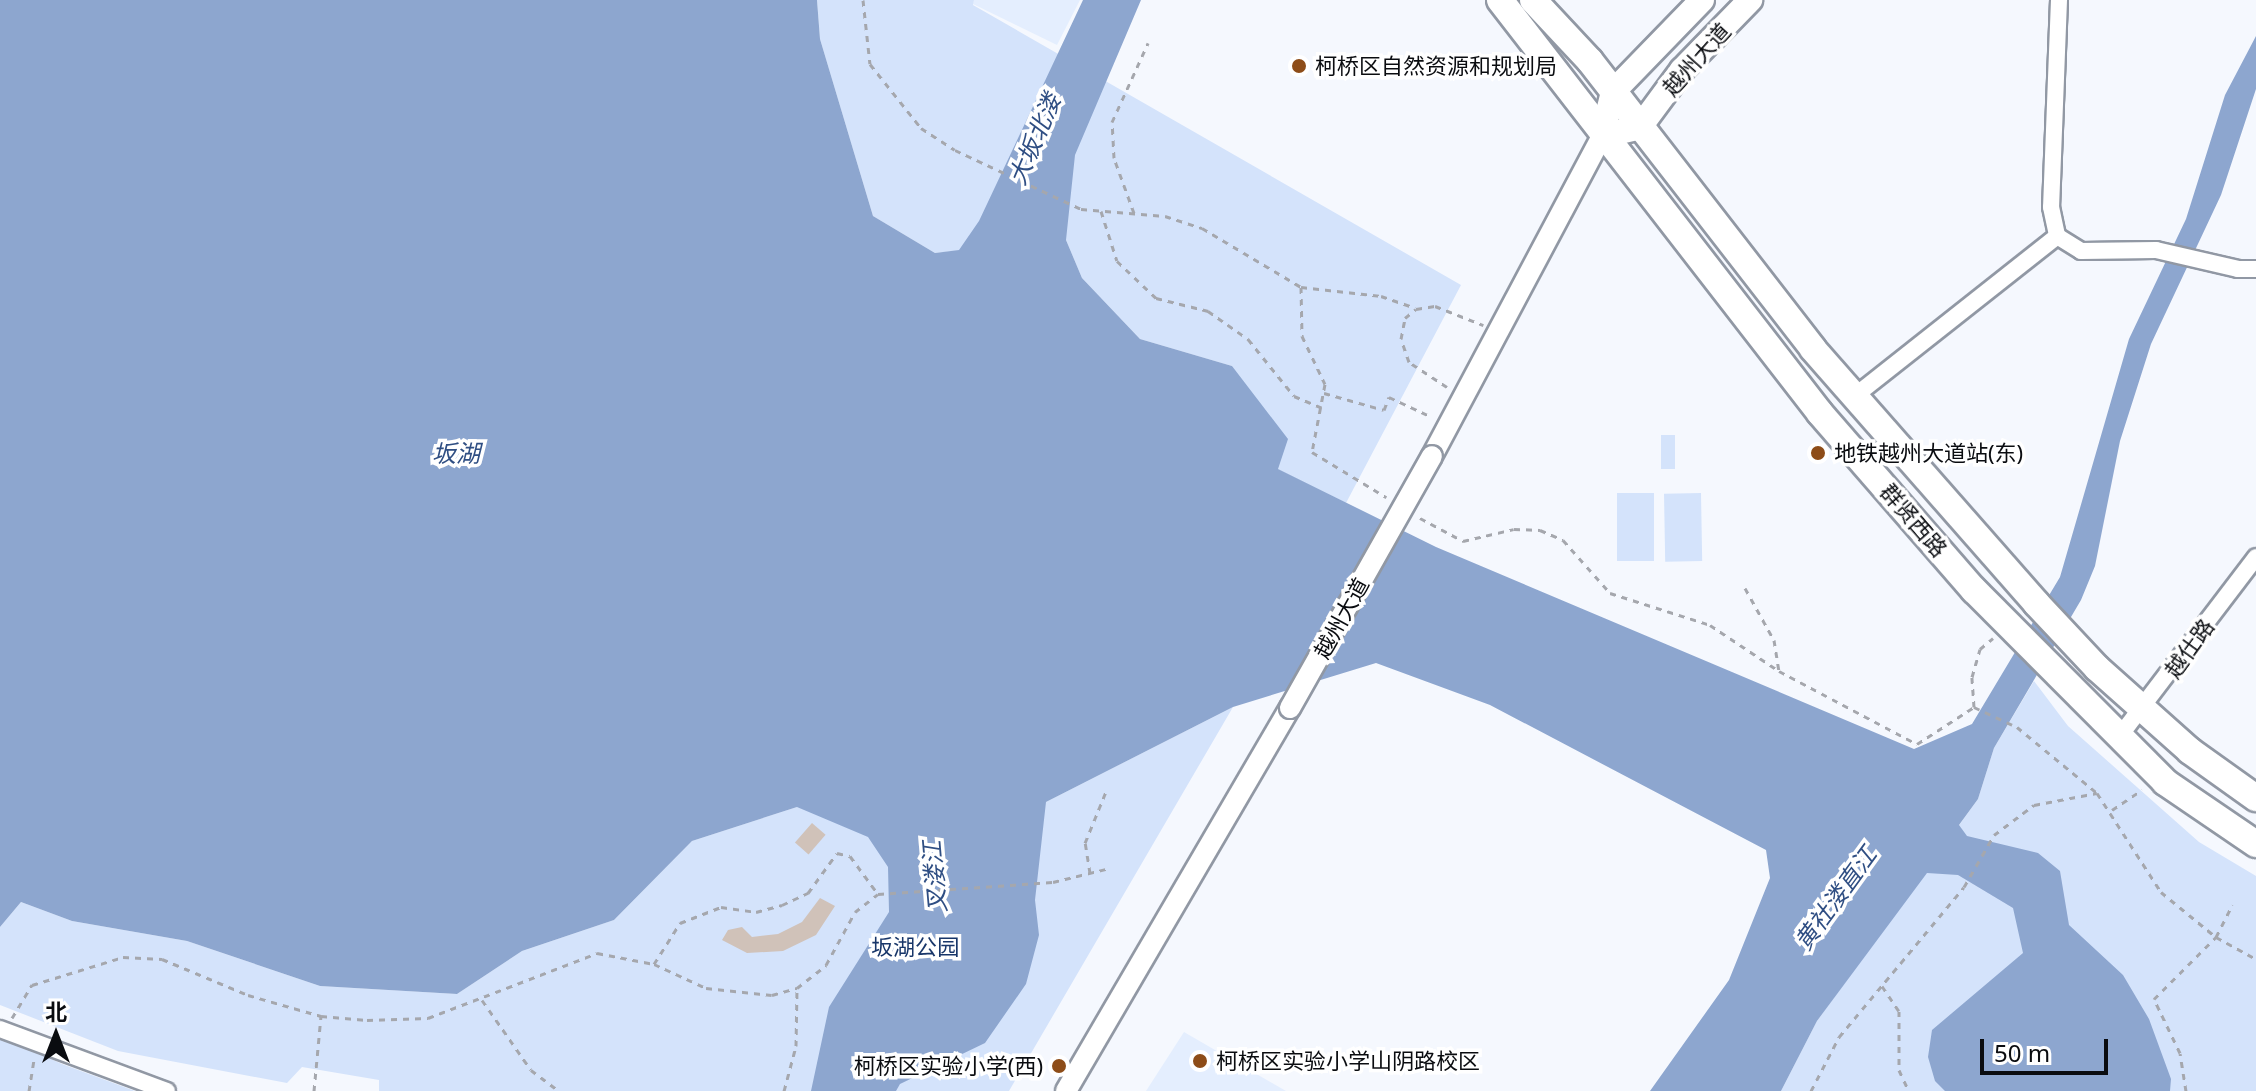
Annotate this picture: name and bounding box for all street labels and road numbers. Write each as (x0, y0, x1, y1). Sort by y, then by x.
street label: 越州大道 (1657, 17, 1735, 101)
street label: 群贤西路 (1875, 478, 1953, 562)
street label: 越州大道 (1308, 573, 1374, 663)
street label: 越仕路 (2159, 614, 2219, 682)

